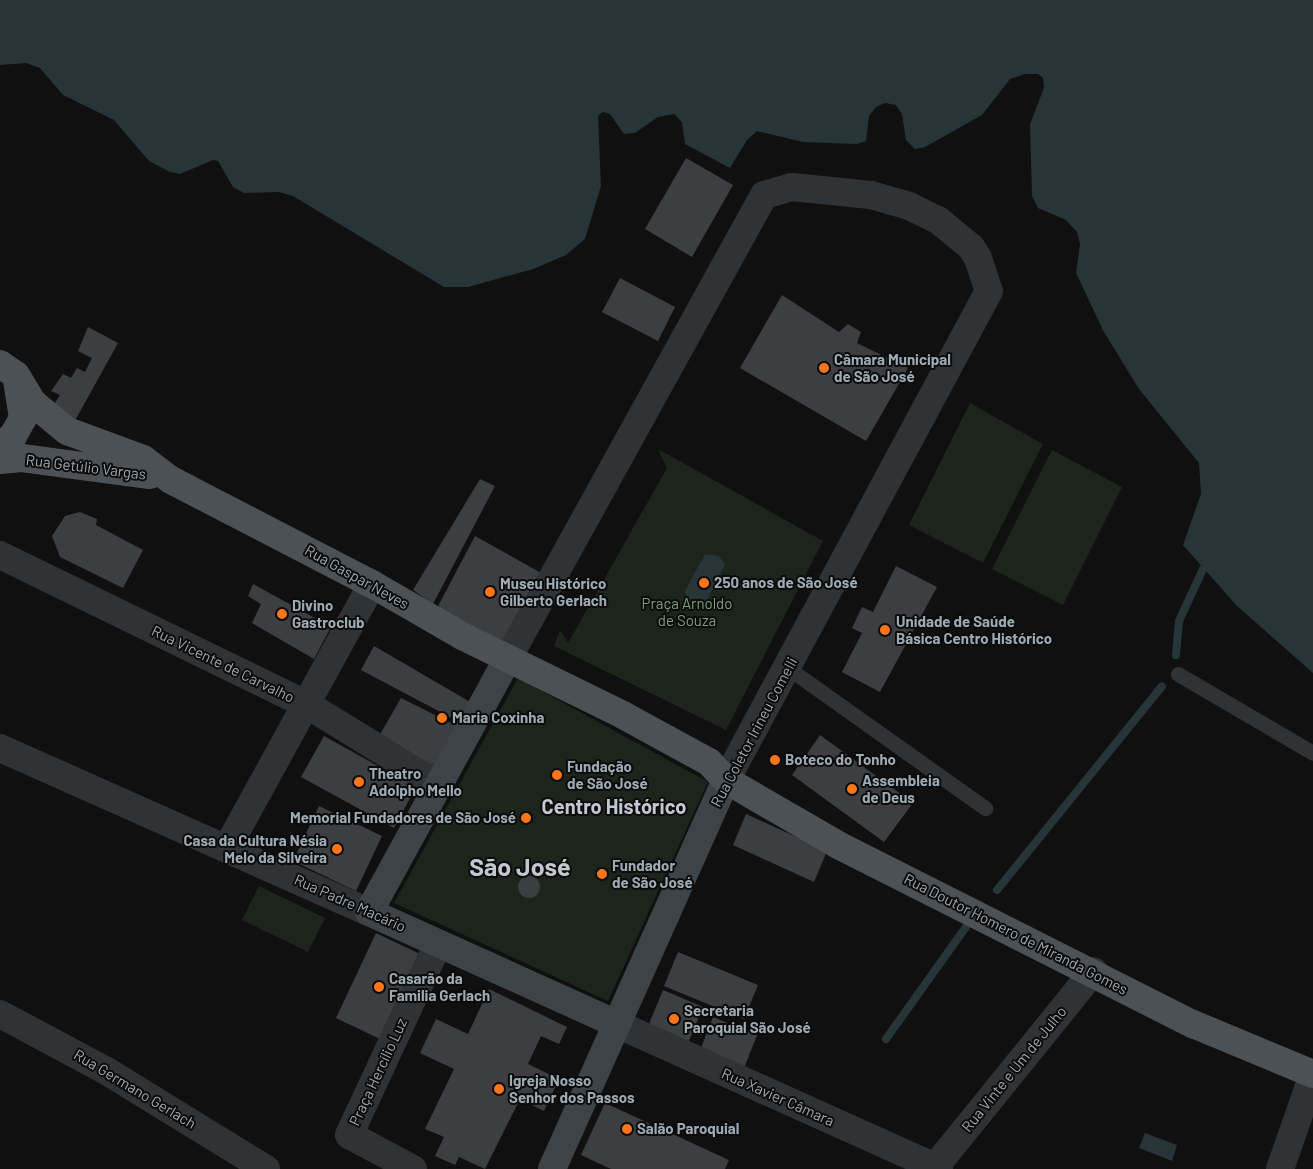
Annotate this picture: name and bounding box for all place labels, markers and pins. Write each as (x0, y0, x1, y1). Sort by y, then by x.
place label: Câmara Municipal de São José (834, 350, 951, 385)
marker: Câmara Municipal de São José (818, 362, 830, 374)
place label: Museu Histórico Gilberto Gerlach (500, 574, 607, 609)
place label: 250 anos de São José (714, 574, 858, 592)
marker: 250 anos de São José (698, 577, 710, 589)
marker: Museu Histórico Gilberto Gerlach (484, 586, 496, 598)
place label: Divino Gastroclub (292, 596, 365, 631)
marker: Divino Gastroclub (276, 608, 288, 620)
place label: Unidade de Saúde Básica Centro Histórico (896, 612, 1052, 647)
marker: Unidade de Saúde Básica Centro Histórico (878, 623, 892, 637)
place label: Maria Coxinha (452, 709, 544, 727)
marker: Maria Coxinha (436, 712, 448, 724)
place label: Boteco do Tonho (785, 751, 896, 769)
marker: Boteco do Tonho (769, 754, 781, 766)
place label: Fundação de São José (567, 757, 648, 792)
place label: Theatro Adolpho Mello (369, 764, 462, 799)
marker: Fundação de São José (551, 769, 563, 781)
place label: Assembleia de Deus (862, 771, 940, 806)
marker: Theatro Adolpho Mello (353, 776, 365, 788)
marker: Assembleia de Deus (846, 783, 858, 795)
place label: Memorial Fundadores de São José (290, 809, 516, 827)
marker: Memorial Fundadores de São José (520, 812, 532, 824)
place label: Casa da Cultura Nésia Melo da Silveira (183, 831, 327, 866)
marker: Casa da Cultura Nésia Melo da Silveira (331, 843, 343, 855)
place label: Fundador de São José (612, 856, 693, 891)
marker: Fundador de São José (596, 868, 608, 880)
place label: Casarão da Familia Gerlach (389, 969, 490, 1004)
marker: Casarão da Familia Gerlach (373, 981, 385, 993)
place label: Secretaria Paroquial São José (684, 1001, 811, 1036)
marker: Secretaria Paroquial São José (668, 1013, 680, 1025)
place label: Igreja Nosso Senhor dos Passos (509, 1071, 635, 1106)
marker: Igreja Nosso Senhor dos Passos (493, 1083, 505, 1095)
place label: Salão Paroquial (637, 1120, 739, 1138)
marker: Salão Paroquial (621, 1123, 633, 1135)

